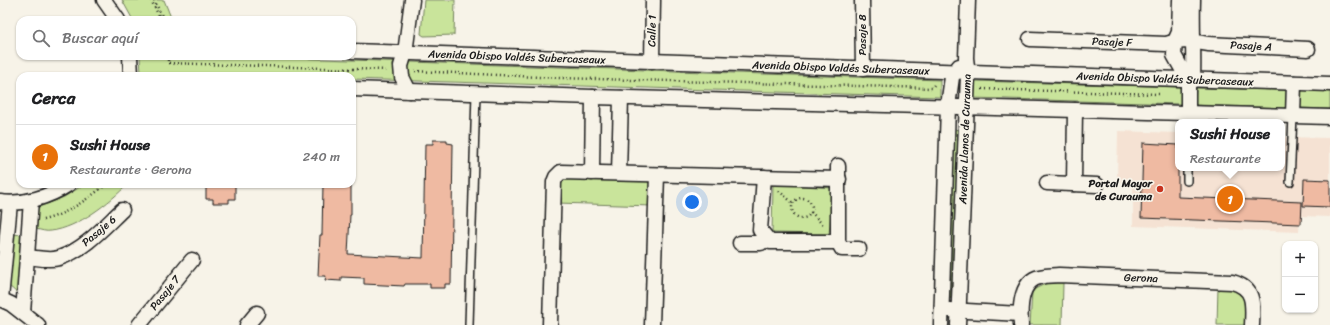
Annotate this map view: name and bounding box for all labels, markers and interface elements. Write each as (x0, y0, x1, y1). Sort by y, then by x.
street label: Pasaje 8 (853, 14, 872, 56)
street label: Calle 1 (642, 15, 662, 47)
search box (16, 16, 356, 60)
text: Buscar aquí (62, 25, 139, 51)
icon: search (30, 27, 52, 49)
street label: Pasaje F (1091, 32, 1134, 52)
street label: Pasaje A (1230, 35, 1272, 57)
street label: Avenida Obispo Valdés Subercaseaux (427, 44, 606, 70)
street label: Avenida Obispo Valdés Subercaseaux (751, 55, 930, 81)
street label: Avenida Obispo Valdés Subercaseaux (1075, 66, 1254, 92)
street label: Avenida Llanos de Curauma (953, 73, 977, 205)
text: Cerca (32, 83, 75, 113)
popup (1175, 119, 1285, 171)
text: Sushi House (1190, 121, 1270, 147)
text: Sushi House (70, 132, 150, 158)
text: 1 (42, 145, 48, 168)
text: 240 m (303, 145, 340, 168)
text: Restaurante (1190, 147, 1261, 170)
text: Restaurante · Gerona (70, 158, 191, 181)
place label: Portal Mayor de Curauma (1089, 174, 1153, 206)
marker: Portal Mayor de Curauma (1155, 184, 1165, 194)
pin: 1 (1217, 184, 1243, 214)
your location (682, 192, 702, 212)
street label: Pasaje 6 (77, 211, 121, 251)
map controls (1282, 241, 1318, 313)
button: + (1282, 241, 1318, 277)
street label: Gerona (1124, 268, 1159, 288)
street label: Pasaje 7 (145, 271, 186, 315)
button: − (1282, 277, 1318, 313)

